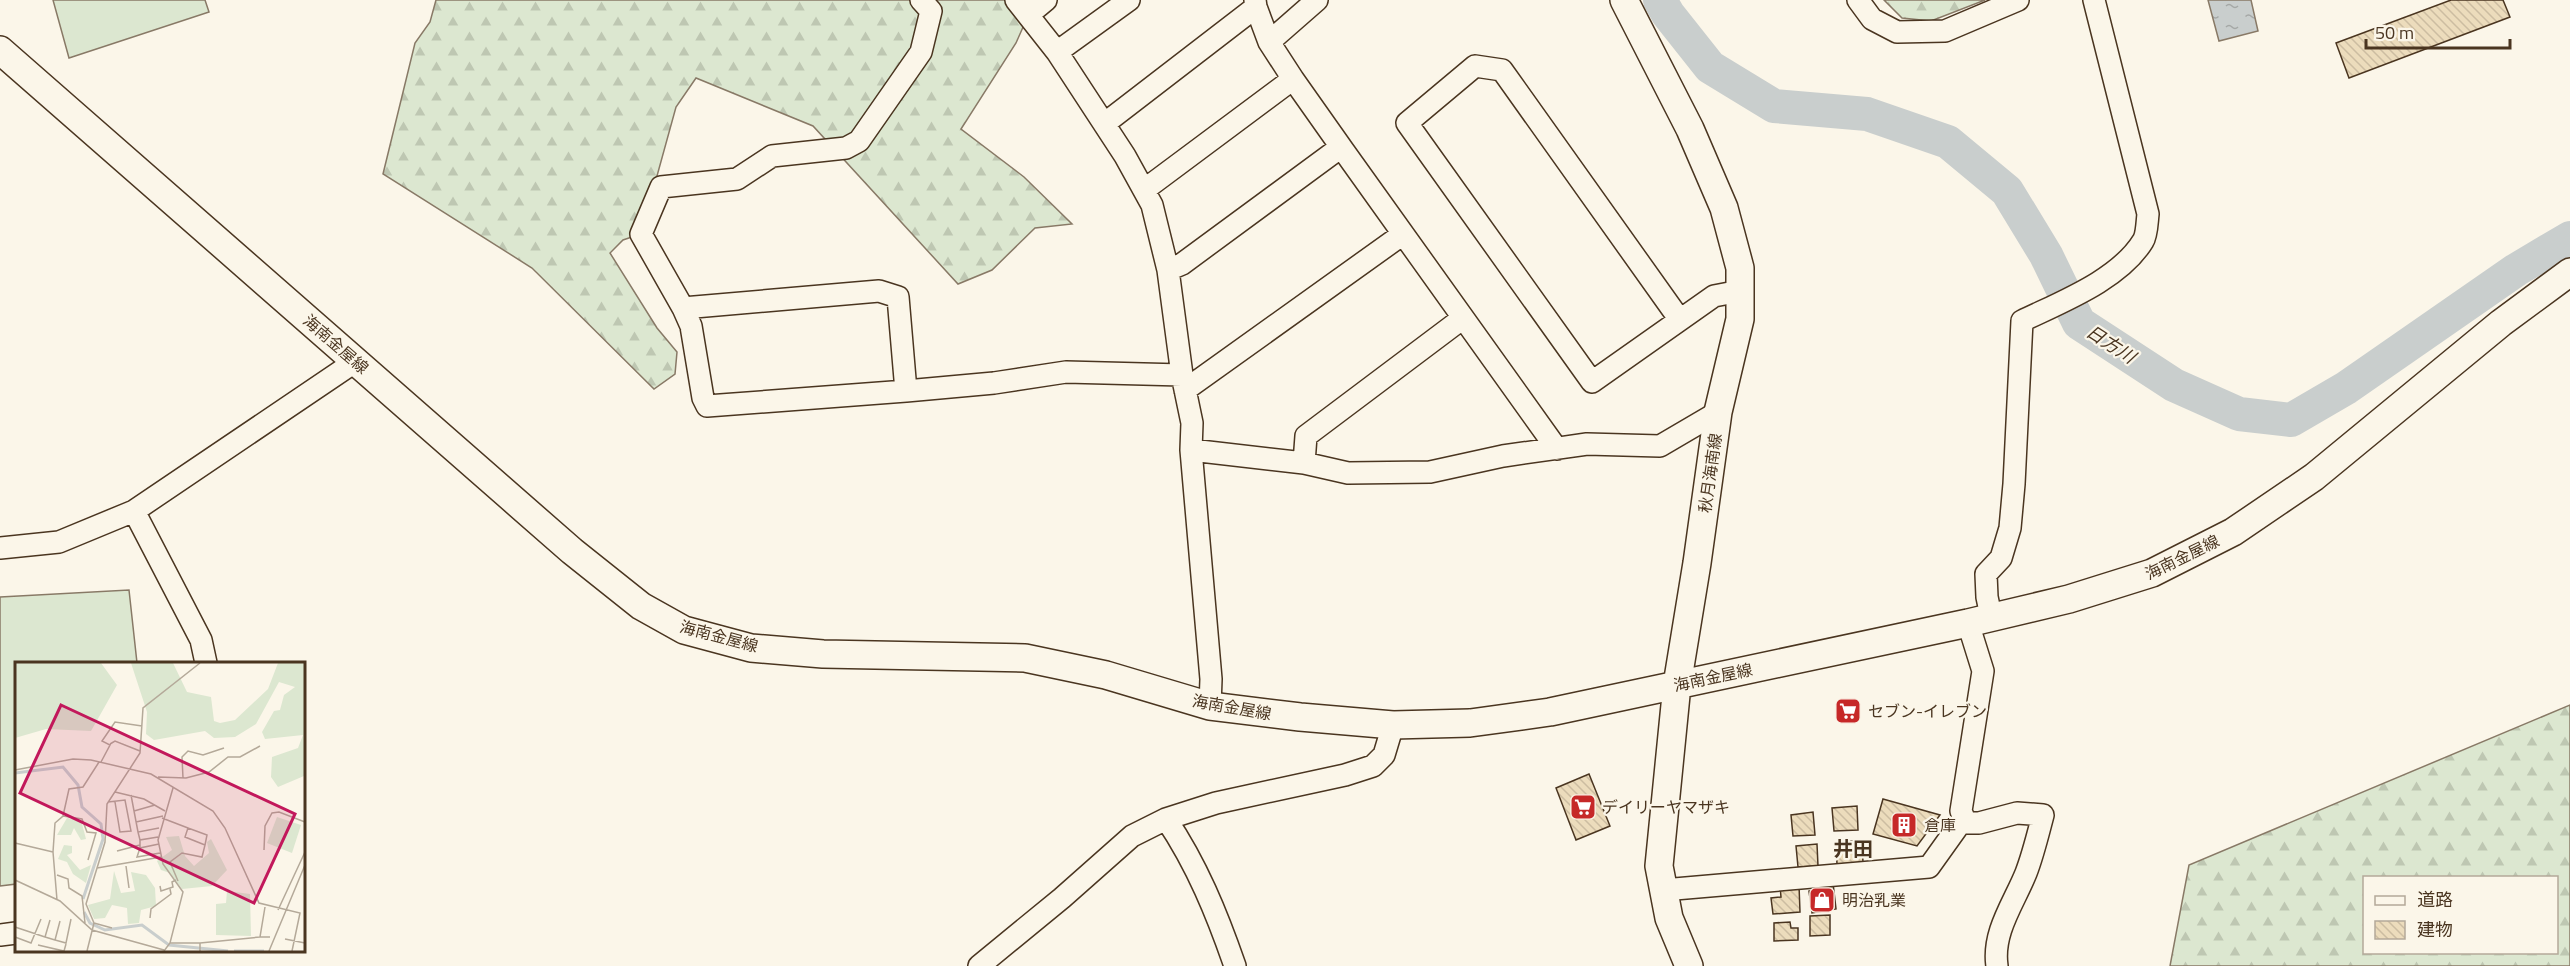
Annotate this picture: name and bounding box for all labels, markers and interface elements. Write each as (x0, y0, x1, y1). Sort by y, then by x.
scale bar (2366, 12, 2510, 50)
text: 50 m (2375, 19, 2414, 46)
street label: 海南金屋線 (298, 309, 374, 379)
water label: 日方川 (2081, 318, 2143, 371)
street label: 秋月海南線 (1693, 432, 1727, 514)
street label: 海南金屋線 (2141, 529, 2223, 585)
street label: 海南金屋線 (677, 614, 761, 658)
street label: 海南金屋線 (1671, 657, 1755, 697)
inset map (15, 662, 304, 951)
street label: 海南金屋線 (1191, 688, 1273, 726)
supermarket icon: セブン-イレブン (1833, 696, 1863, 726)
place label: セブン-イレブン (1868, 699, 1987, 723)
supermarket icon: デイリーヤマザキ (1568, 792, 1598, 822)
place label: デイリーヤマザキ (1602, 795, 1730, 819)
building icon: 倉庫 (1889, 810, 1919, 840)
place label: 倉庫 (1924, 813, 1956, 837)
district label: 井田 (1833, 833, 1873, 864)
legend (2363, 876, 2558, 954)
shop icon: 明治乳業 (1807, 885, 1837, 915)
text: 道路 (2417, 886, 2453, 913)
place label: 明治乳業 (1842, 888, 1906, 912)
text: 建物 (2417, 916, 2453, 943)

